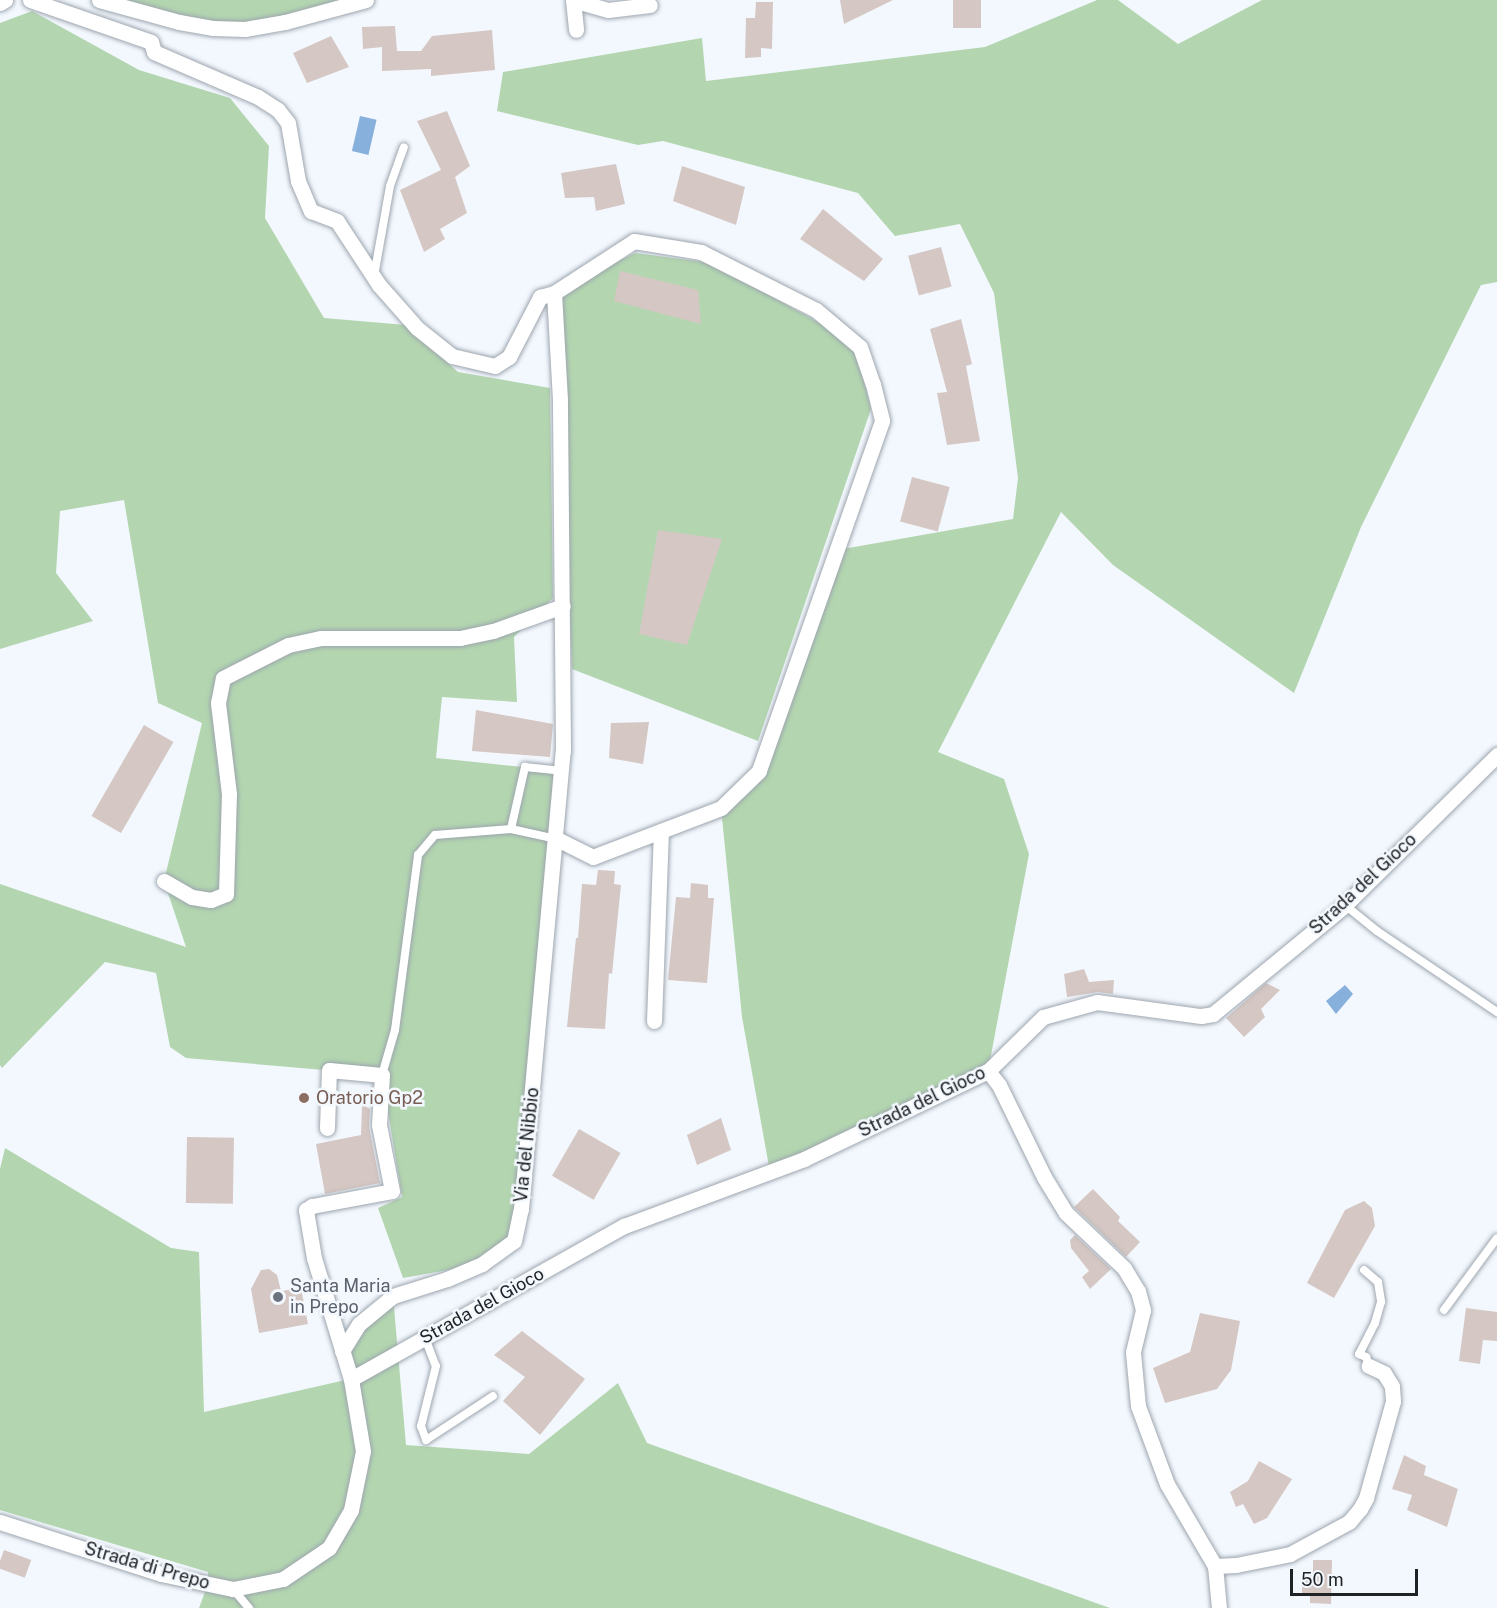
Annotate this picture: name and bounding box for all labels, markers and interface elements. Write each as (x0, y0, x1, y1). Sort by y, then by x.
street label: Strada del Gioco (1305, 829, 1421, 939)
street label: Strada del Gioco (855, 1062, 989, 1142)
street label: Via del Nibbio (510, 1086, 544, 1204)
place label: Oratorio Gp2 (316, 1087, 423, 1109)
marker: Oratorio Gp2 (297, 1091, 311, 1105)
street label: Strada del Gioco (416, 1263, 548, 1349)
place label: Santa Maria in Prepo (290, 1276, 391, 1318)
marker: Santa Maria in Prepo (271, 1290, 285, 1304)
street label: Strada di Prepo (82, 1538, 212, 1594)
scale bar (1293, 1557, 1420, 1595)
text: 50 m (1301, 1569, 1344, 1590)

